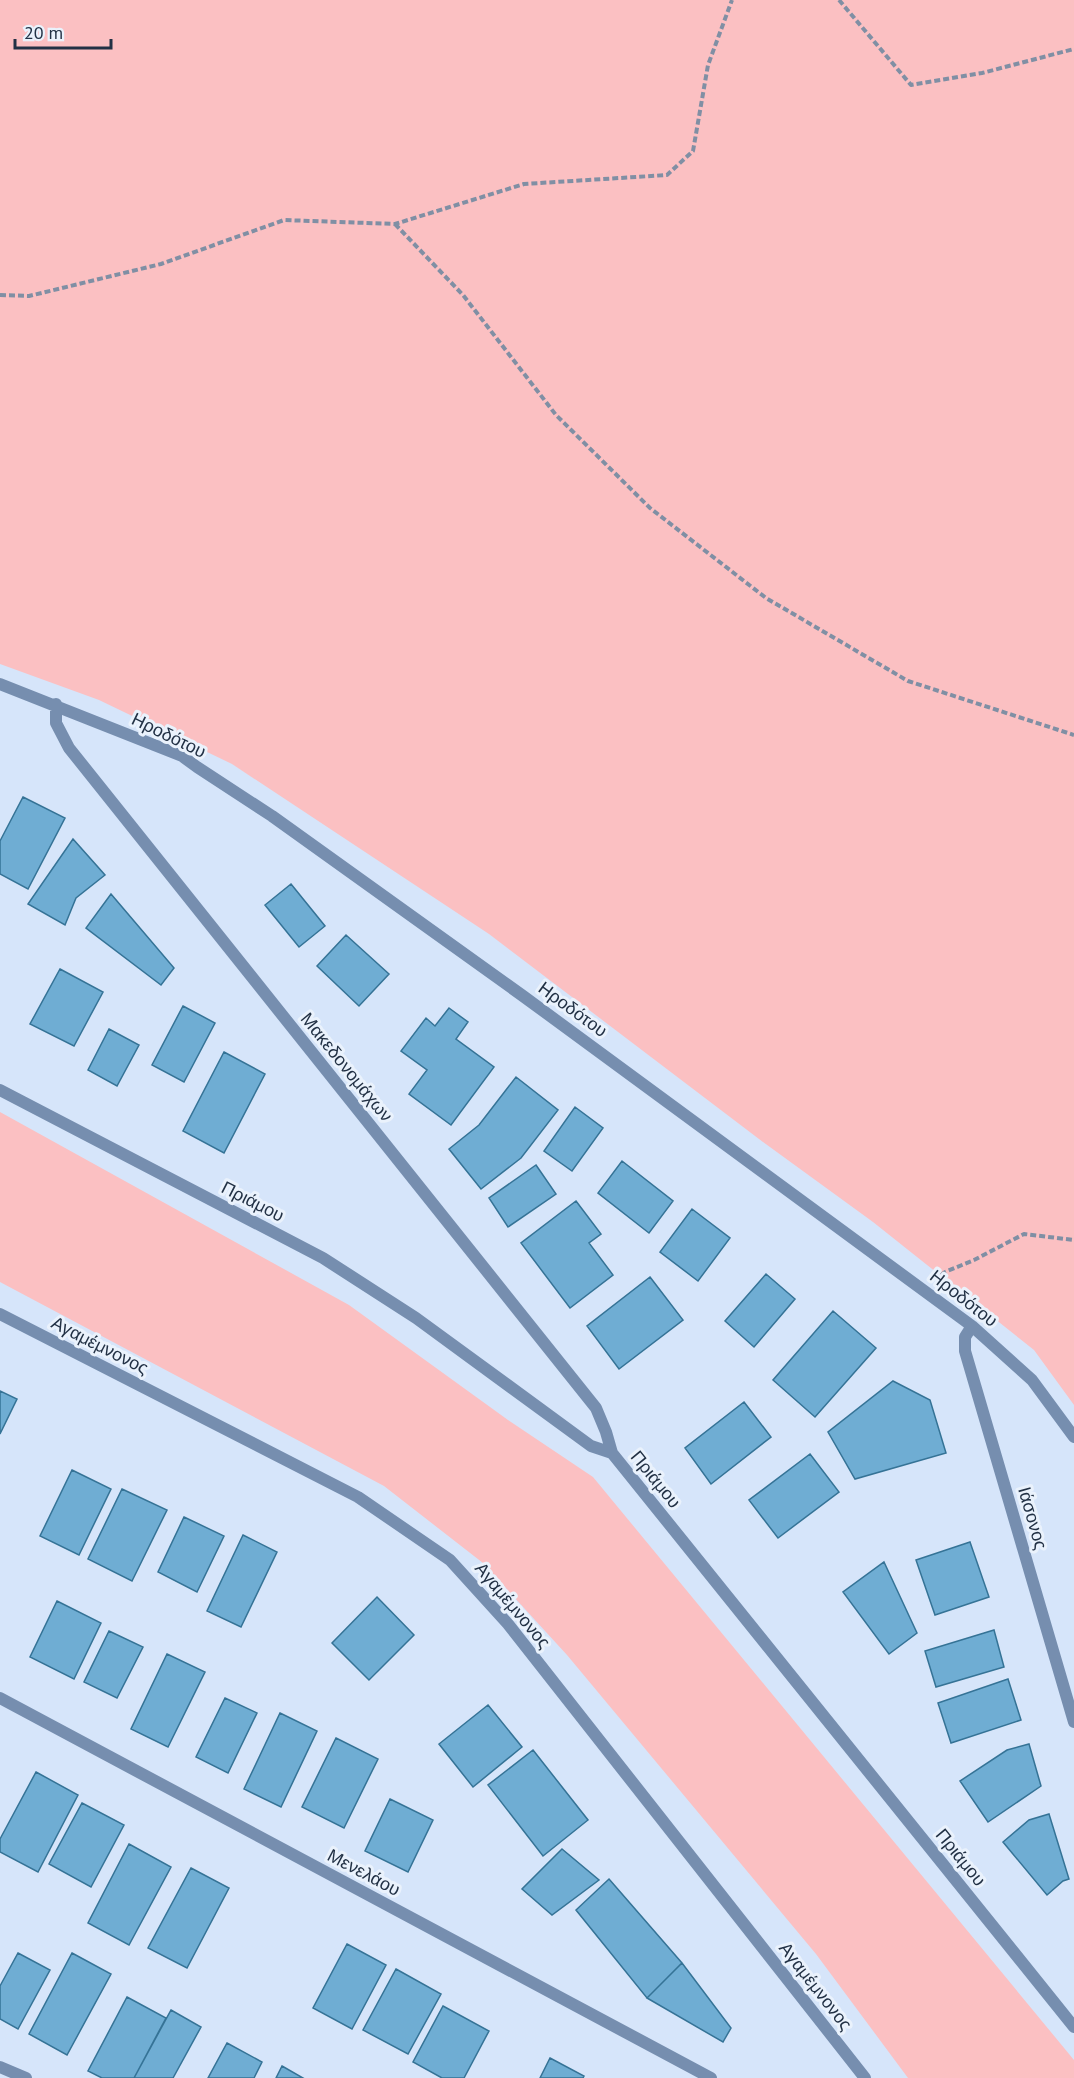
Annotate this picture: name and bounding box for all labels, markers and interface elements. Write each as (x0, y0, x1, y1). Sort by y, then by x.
scale bar (15, 12, 111, 50)
text: 20 m (24, 21, 63, 44)
street label: Ηροδότου (128, 707, 210, 763)
street label: Ηροδότου (534, 976, 612, 1042)
street label: Μακεδονομάχων (296, 1008, 398, 1126)
street label: Πριάμου (218, 1175, 288, 1227)
street label: Ηροδότου (926, 1264, 1002, 1332)
street label: Αγαμέμνονος (48, 1311, 153, 1379)
street label: Πριάμου (626, 1446, 686, 1512)
street label: Ιάσονος (1013, 1484, 1053, 1552)
street label: Αγαμέμνονος (470, 1557, 556, 1653)
street label: Πριάμου (931, 1824, 991, 1890)
street label: Μενελάου (324, 1843, 404, 1901)
street label: Αγαμέμνονος (774, 1937, 858, 2035)

